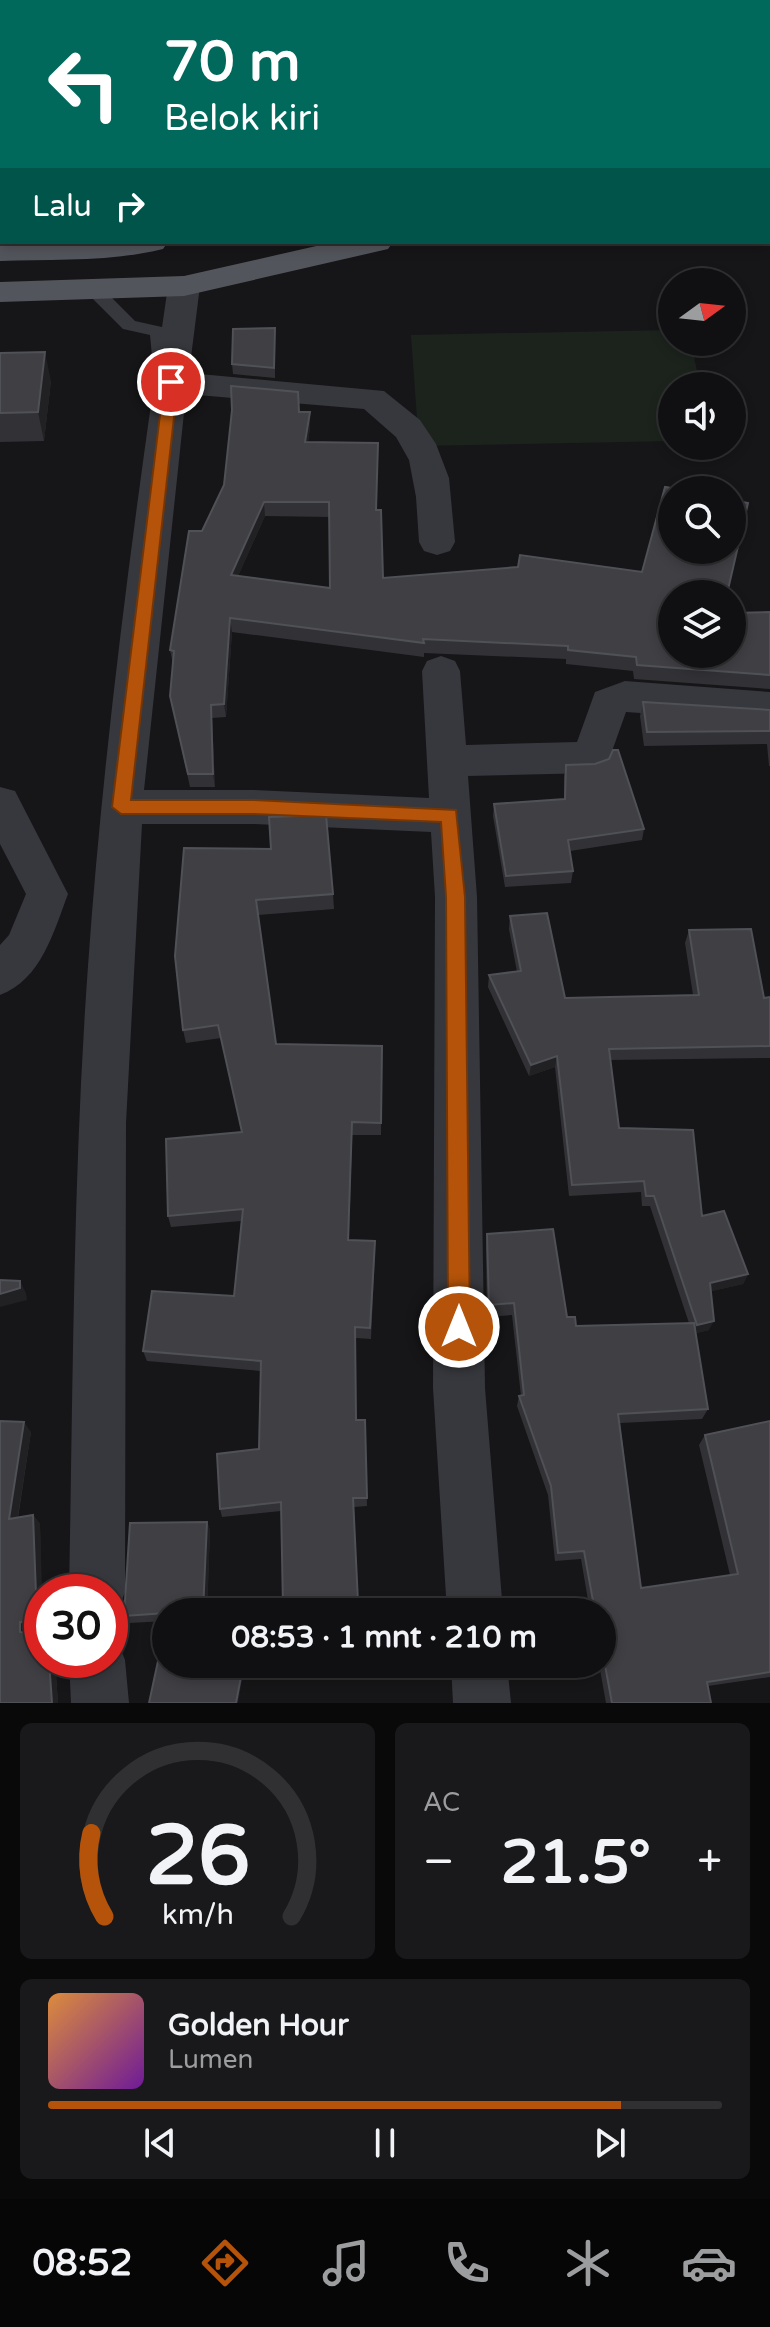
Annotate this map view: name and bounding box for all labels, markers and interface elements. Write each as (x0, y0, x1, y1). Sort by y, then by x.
text: 70 m (164, 29, 300, 96)
icon: left (32, 32, 136, 136)
text: Belok kiri (164, 97, 320, 140)
icon: right (108, 184, 152, 228)
text: Lalu (32, 188, 92, 225)
north arrow (658, 268, 746, 356)
map controls (658, 268, 746, 668)
pin (137, 348, 205, 416)
icon: arrive (149, 360, 193, 404)
button: sound (658, 372, 746, 460)
button: search (658, 476, 746, 564)
button: layers (658, 580, 746, 668)
position arrow (417, 1285, 501, 1369)
speed limit sign: 30 (24, 1574, 128, 1678)
text: 08:53 · 1 mnt · 210 m (231, 1619, 537, 1656)
text: AC (423, 1787, 460, 1818)
text: 26 (145, 1807, 250, 1907)
text: 21.5° (501, 1827, 651, 1899)
text: − (423, 1836, 454, 1889)
text: + (697, 1836, 722, 1889)
text: km/h (162, 1898, 233, 1932)
text: Golden Hour (168, 2007, 349, 2044)
text: Lumen (168, 2044, 253, 2075)
icon: previous (138, 2121, 182, 2165)
icon: pause (363, 2121, 407, 2165)
icon: next (588, 2121, 632, 2165)
icon: directions (197, 2235, 253, 2291)
icon: music (318, 2235, 374, 2291)
icon: phone (439, 2235, 495, 2291)
icon: climate (560, 2235, 616, 2291)
icon: car (681, 2235, 737, 2291)
text: 08:52 (33, 2242, 132, 2285)

